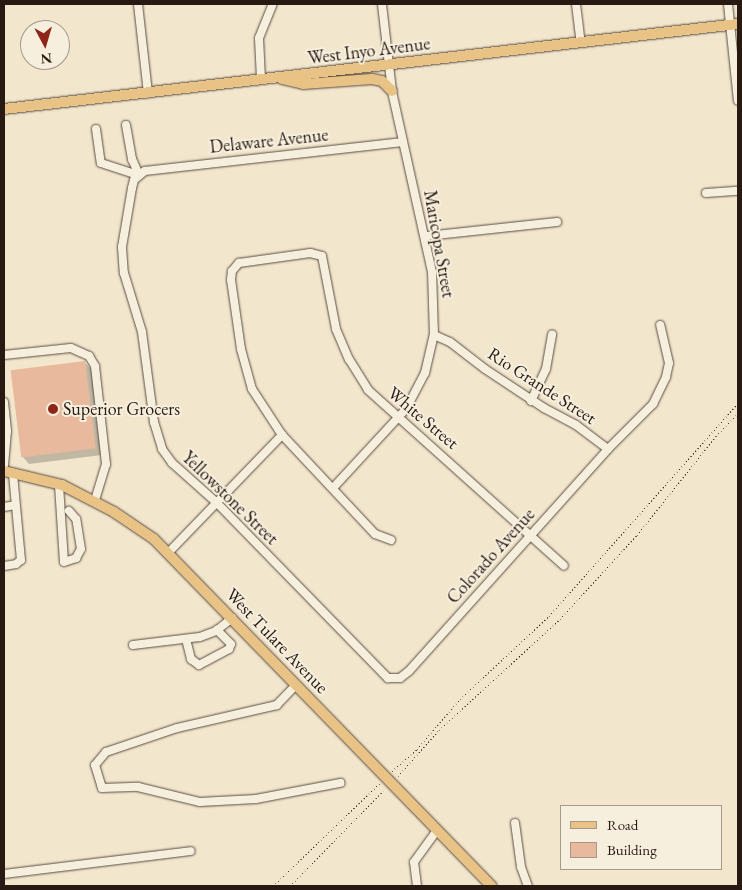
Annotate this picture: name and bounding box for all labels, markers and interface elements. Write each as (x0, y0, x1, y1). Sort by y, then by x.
north arrow (20, 20, 70, 70)
street label: West Inyo Avenue (307, 33, 431, 69)
text: N (40, 49, 53, 68)
street label: Delaware Avenue (209, 124, 329, 158)
street label: Maricopa Street (419, 189, 459, 299)
street label: Rio Grande Street (484, 343, 600, 429)
street label: White Street (383, 382, 463, 454)
place label: Superior Grocers (63, 398, 180, 420)
marker: Superior Grocers (47, 403, 59, 415)
street label: Yellowstone Street (177, 447, 283, 549)
street label: Colorado Avenue (442, 504, 540, 608)
street label: West Tulare Avenue (221, 584, 333, 698)
legend (560, 805, 722, 870)
text: Road (607, 815, 638, 834)
text: Building (607, 840, 657, 859)

